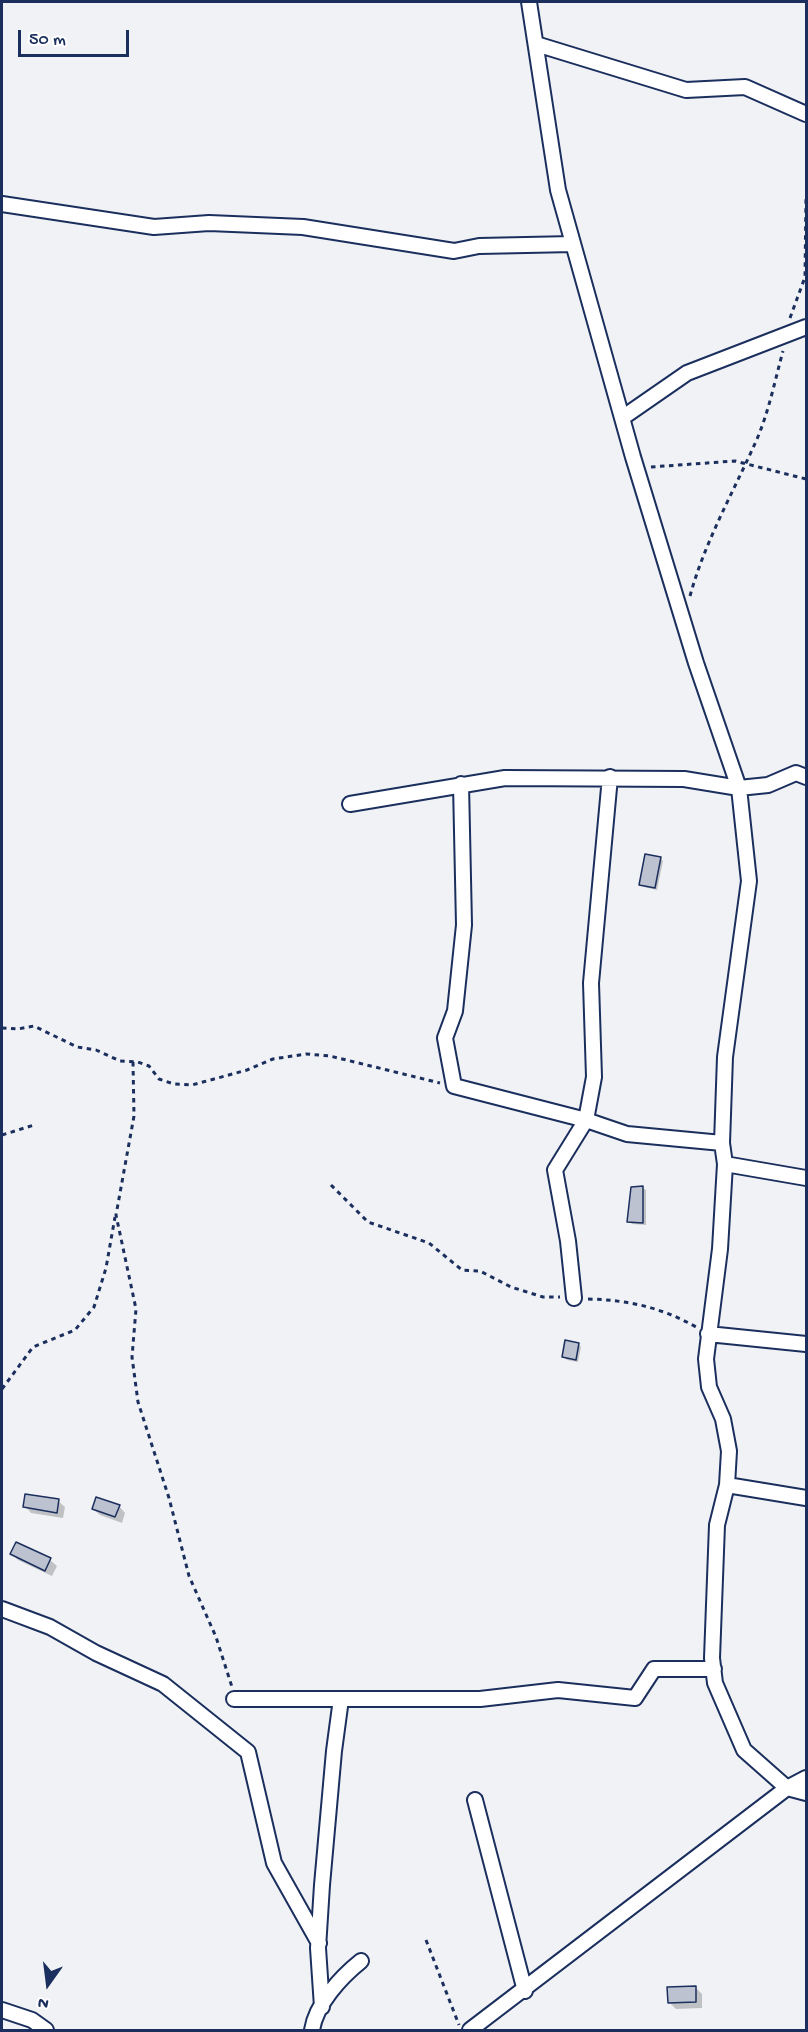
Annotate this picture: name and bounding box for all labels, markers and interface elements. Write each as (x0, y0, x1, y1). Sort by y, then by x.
scale bar (21, 18, 132, 56)
text: 50 m (29, 30, 66, 51)
north arrow (18, 1954, 78, 2014)
text: N (36, 1991, 51, 2012)

